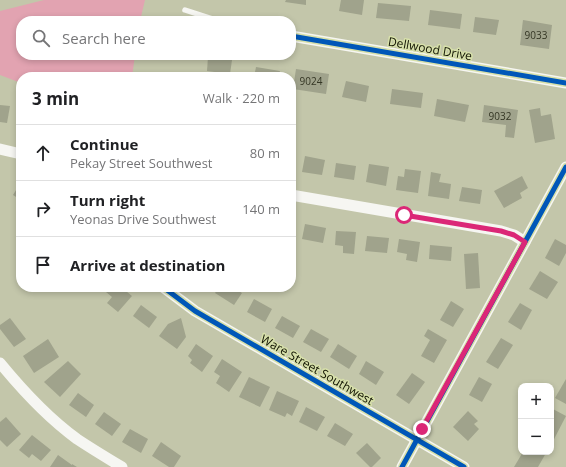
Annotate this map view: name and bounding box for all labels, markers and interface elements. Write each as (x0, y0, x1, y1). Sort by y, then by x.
search box (16, 16, 296, 60)
icon: search (30, 27, 52, 49)
text: Search here (62, 28, 146, 48)
house number: 9033 (525, 28, 548, 42)
street label: Dellwood Drive (387, 33, 474, 64)
house number: 9024 (300, 74, 323, 88)
text: 3 min (32, 87, 79, 110)
text: Walk · 220 m (203, 89, 280, 107)
house number: 9032 (489, 109, 512, 123)
text: Continue (70, 134, 138, 154)
icon: ahead (32, 142, 54, 164)
text: 80 m (250, 144, 280, 162)
text: Pekay Street Southwest (70, 154, 212, 172)
text: Turn right (70, 190, 145, 210)
icon: right (32, 198, 54, 220)
text: 140 m (242, 200, 280, 218)
route start (395, 206, 413, 224)
text: Yeonas Drive Southwest (70, 210, 216, 228)
icon: arrive (32, 254, 54, 276)
text: Arrive at destination (70, 255, 225, 275)
street label: Ware Street Southwest (258, 330, 377, 409)
map controls (518, 383, 554, 455)
button: + (518, 383, 554, 419)
button: − (518, 419, 554, 455)
route end (413, 420, 431, 438)

